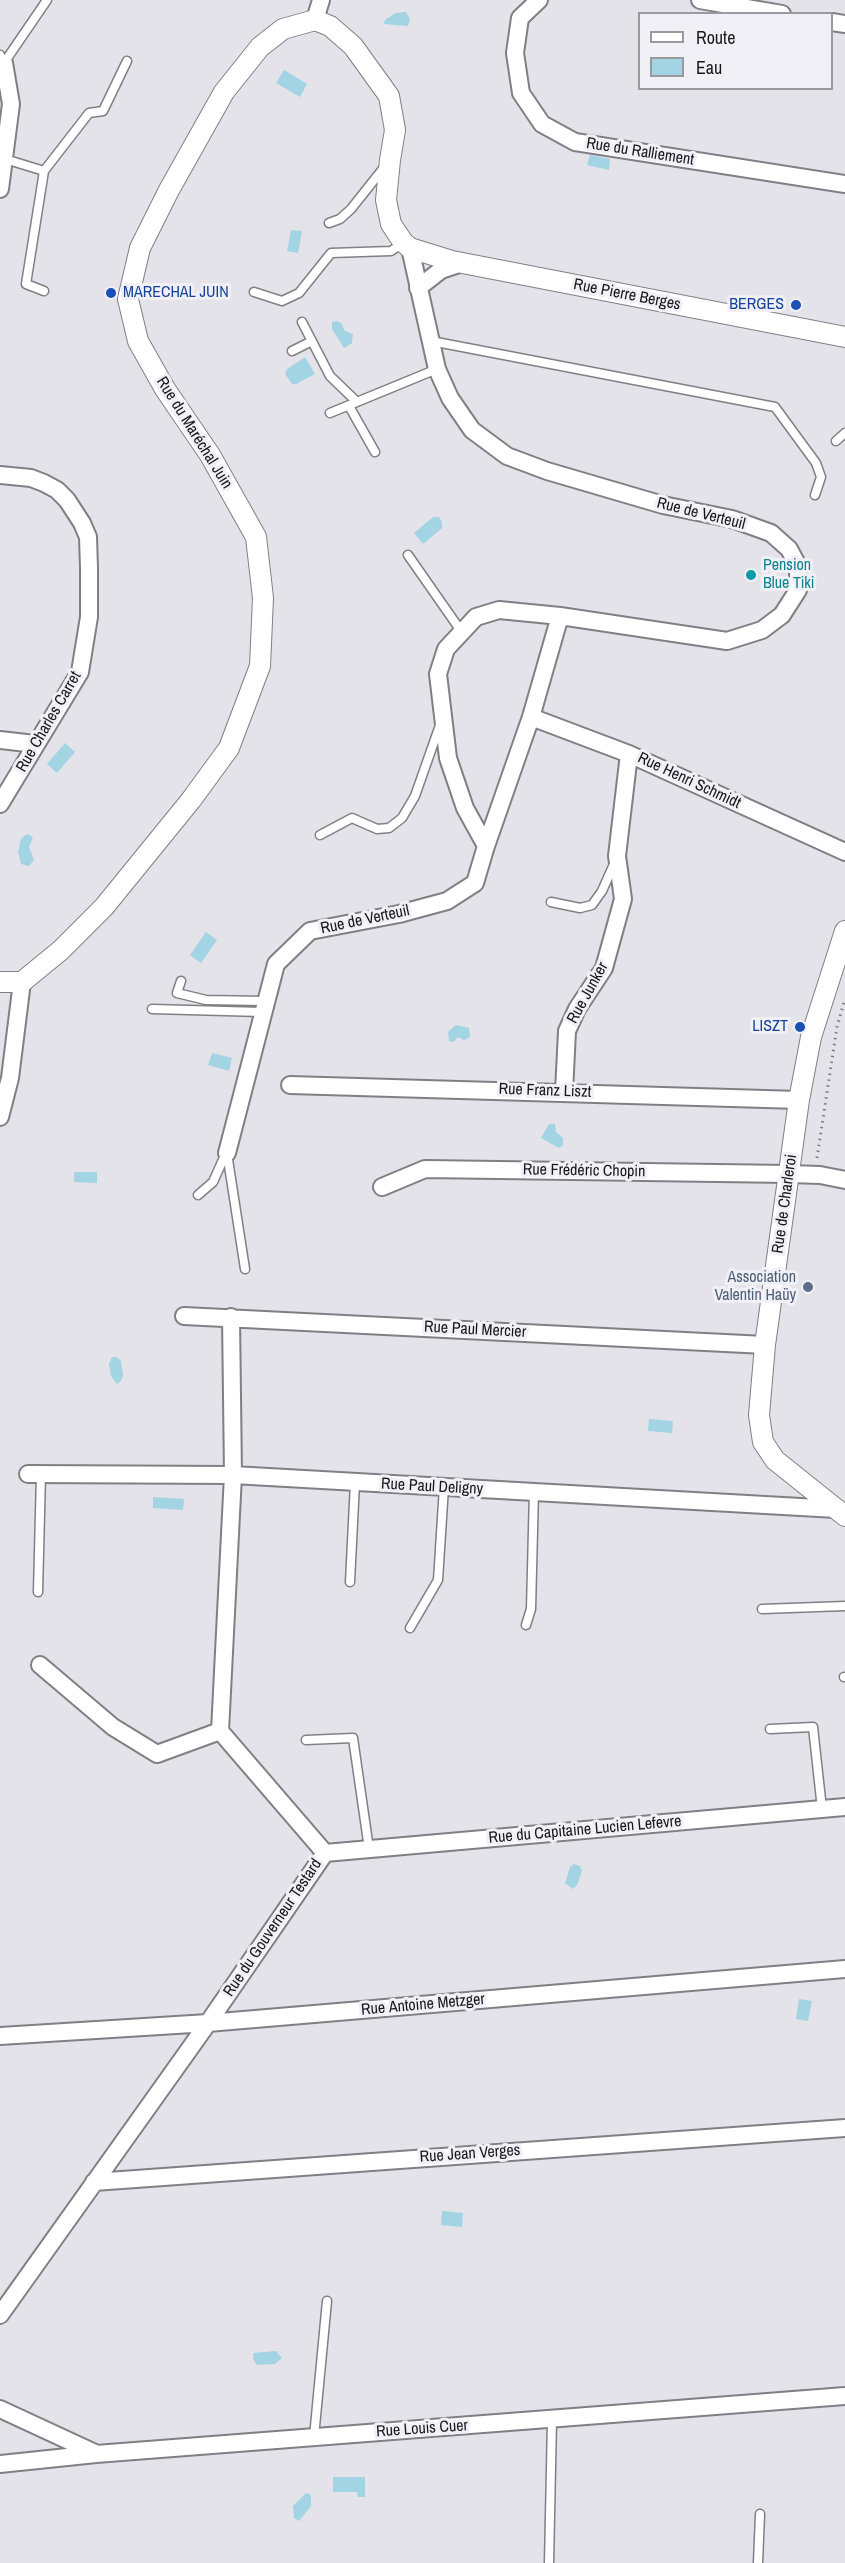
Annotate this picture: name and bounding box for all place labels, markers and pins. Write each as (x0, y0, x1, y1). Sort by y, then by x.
place label: MARECHAL JUIN (123, 283, 229, 303)
marker: MARECHAL JUIN (104, 286, 118, 300)
place label: BERGES (729, 295, 784, 315)
marker: BERGES (789, 298, 803, 312)
place label: Pension Blue Tiki (763, 556, 814, 594)
marker: Pension Blue Tiki (744, 568, 758, 582)
place label: LISZT (752, 1017, 788, 1037)
marker: LISZT (793, 1020, 807, 1034)
place label: Association Valentin Haüy (715, 1268, 796, 1306)
marker: Association Valentin Haüy (801, 1280, 815, 1294)

